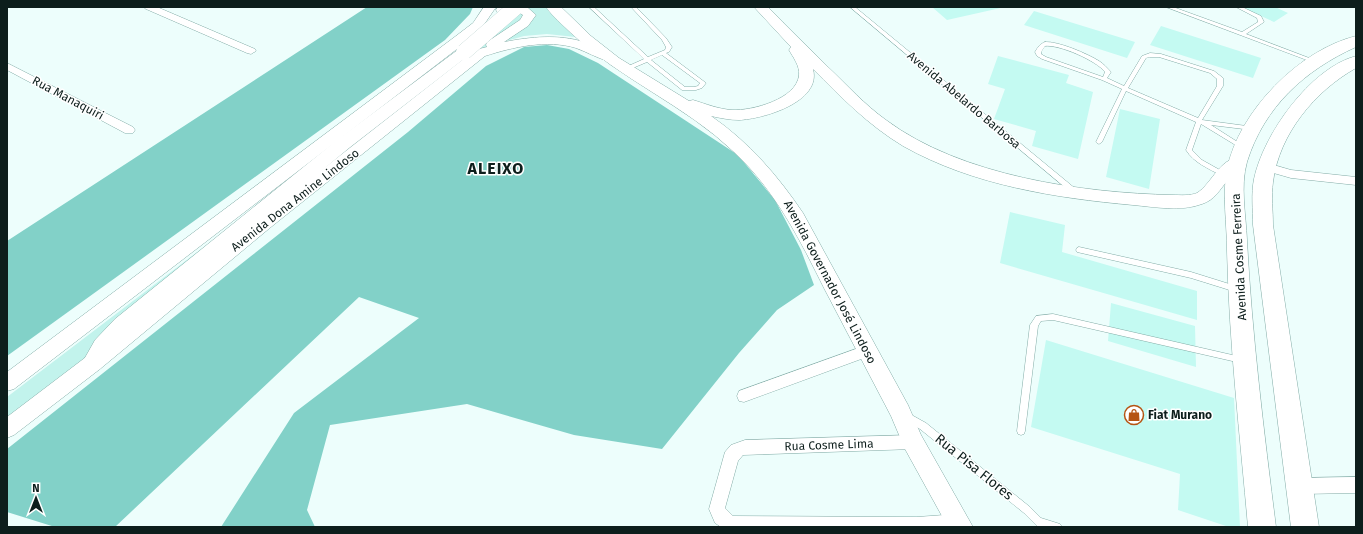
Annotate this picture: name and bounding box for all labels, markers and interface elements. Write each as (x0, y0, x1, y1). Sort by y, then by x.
street label: Avenida Abelardo Barbosa (905, 49, 1023, 151)
street label: Rua Manaquiri (30, 73, 106, 123)
street label: Avenida Dona Amine Lindoso (228, 146, 362, 254)
district label: ALEIXO (467, 159, 524, 178)
street label: Avenida Cosme Ferreira (1229, 193, 1249, 321)
street label: Avenida Governador José Lindoso (781, 198, 879, 366)
shop icon: Fiat Murano (1123, 404, 1145, 426)
place label: Fiat Murano (1148, 408, 1212, 422)
street label: Rua Pisa Flores (931, 430, 1017, 504)
street label: Rua Cosme Lima (784, 436, 874, 454)
north arrow (16, 478, 56, 518)
text: N (32, 482, 40, 495)

